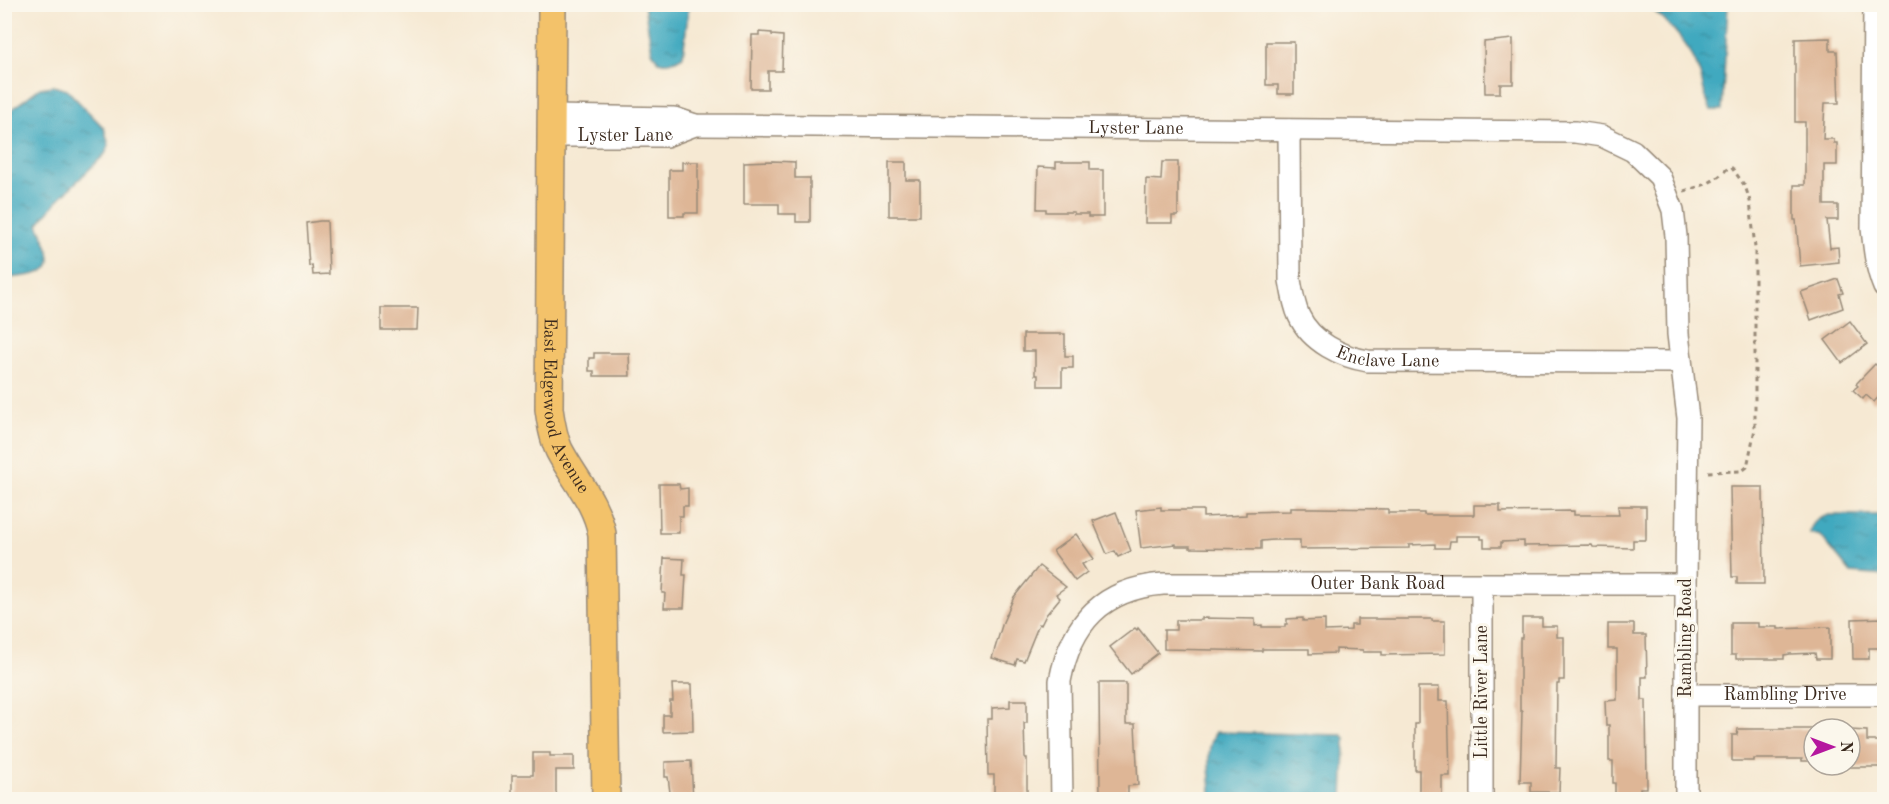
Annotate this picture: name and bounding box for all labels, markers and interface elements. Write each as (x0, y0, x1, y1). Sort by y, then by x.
street label: Lyster Lane (1088, 119, 1184, 138)
street label: Lyster Lane (577, 125, 675, 145)
street label: East Edgewood Avenue (540, 317, 592, 497)
street label: Enclave Lane (1333, 343, 1439, 370)
street label: Outer Bank Road (1310, 575, 1445, 593)
street label: Rambling Road (1677, 578, 1695, 698)
street label: Little River Lane (1473, 625, 1491, 759)
street label: Rambling Drive (1724, 686, 1846, 704)
north arrow (1802, 717, 1862, 777)
text: N (1837, 741, 1853, 754)

